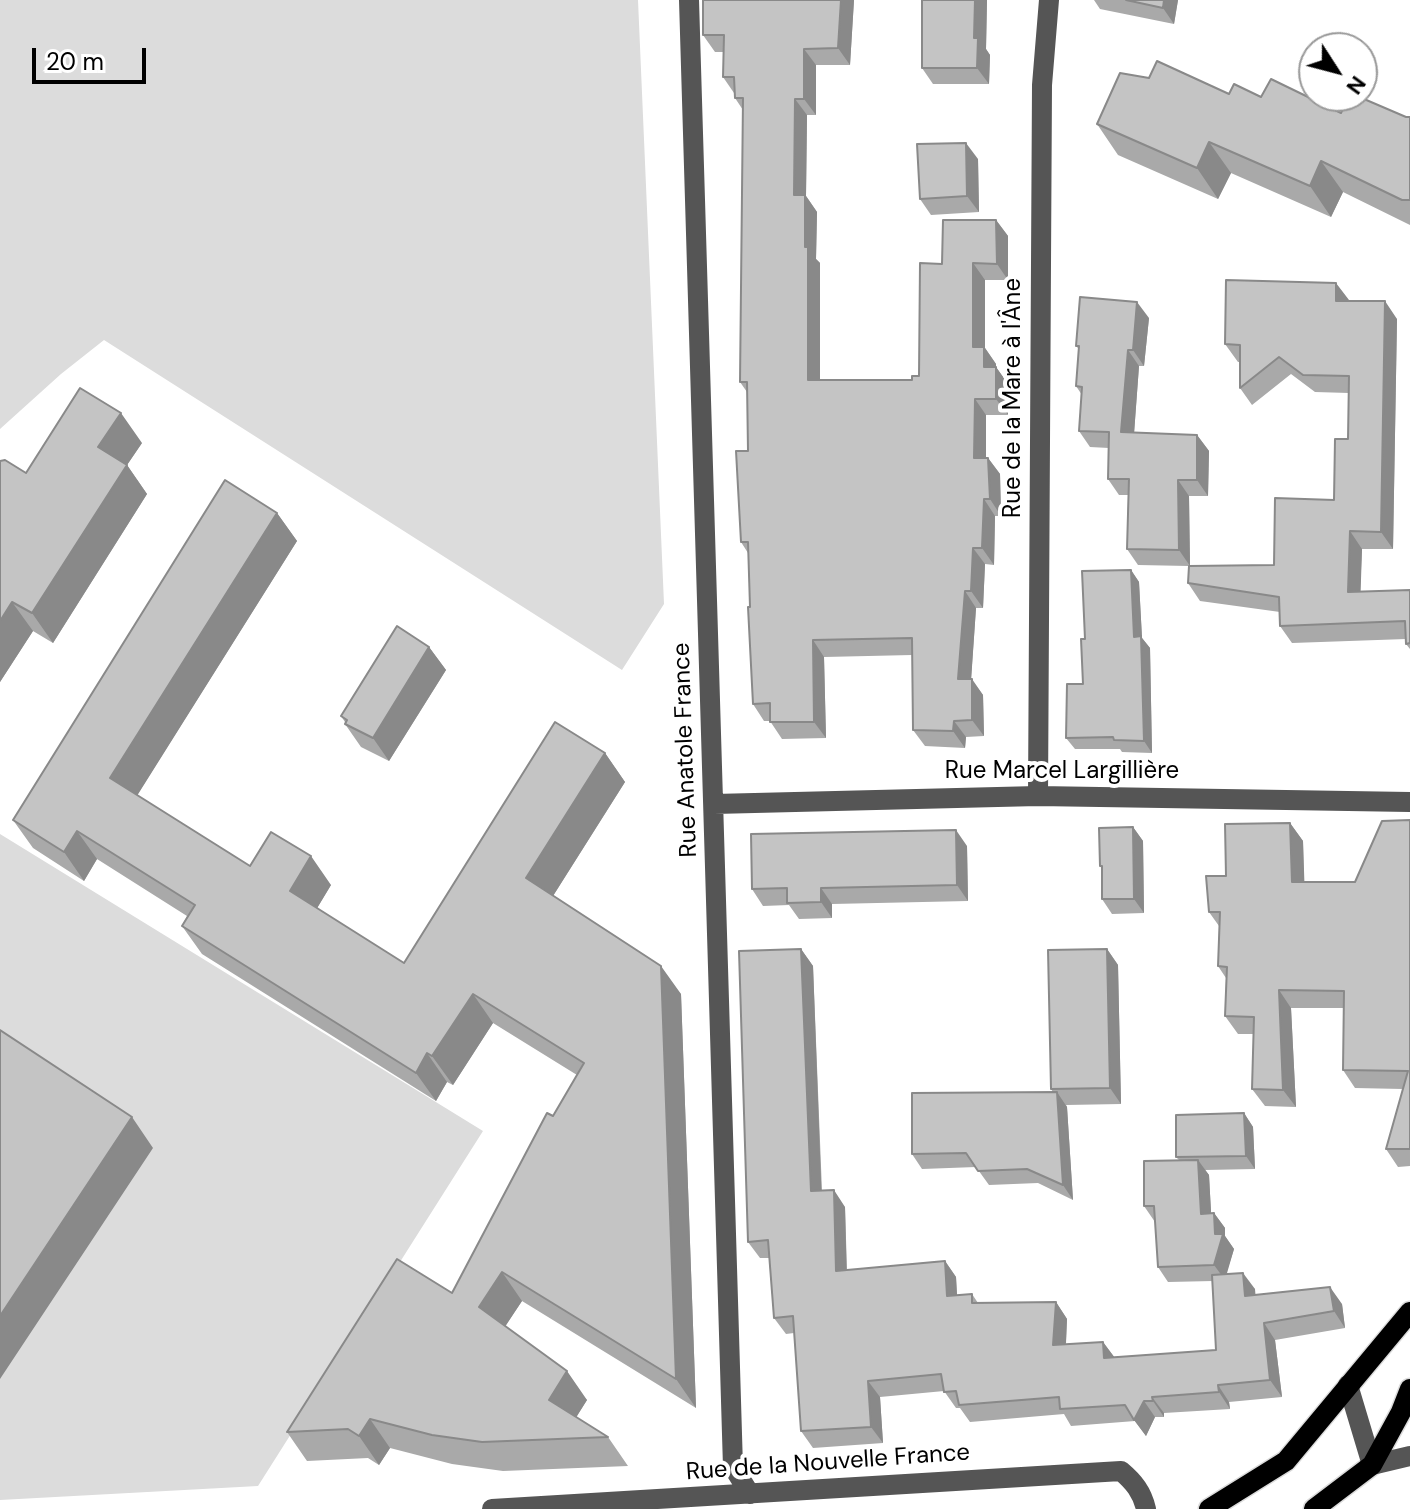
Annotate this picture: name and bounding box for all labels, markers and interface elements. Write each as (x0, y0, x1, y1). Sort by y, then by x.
scale bar (36, 32, 150, 82)
north arrow (1298, 32, 1378, 112)
text: 20 m (46, 46, 104, 77)
text: N (1340, 70, 1373, 100)
street label: Rue de la Mare à l'Âne (1000, 278, 1028, 518)
street label: Rue Anatole France (668, 642, 704, 858)
street label: Rue Marcel Largillière (945, 758, 1179, 786)
street label: Rue de la Nouvelle France (685, 1439, 971, 1487)

